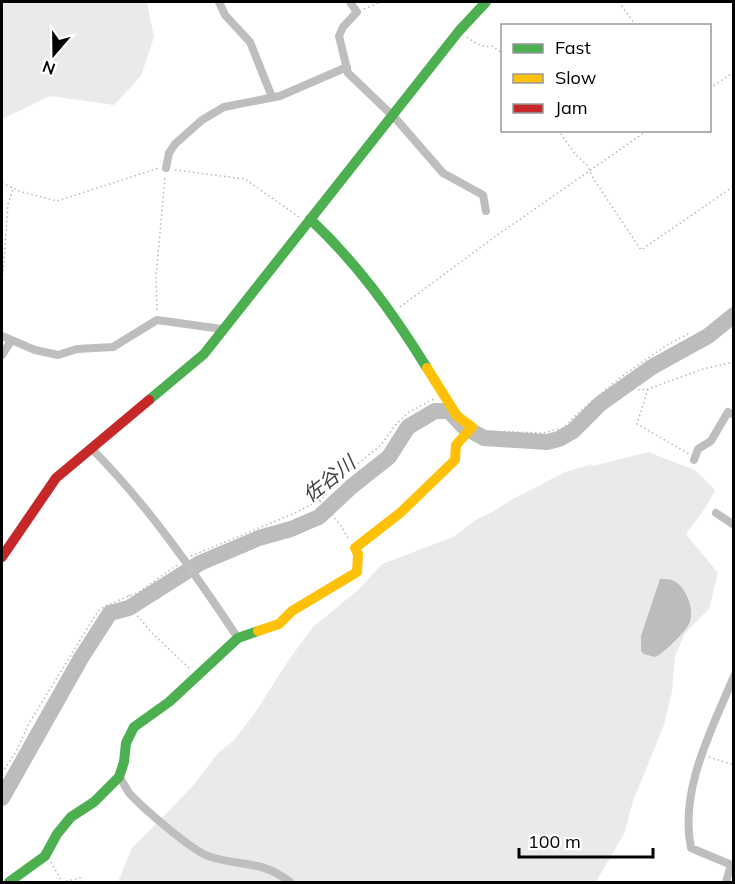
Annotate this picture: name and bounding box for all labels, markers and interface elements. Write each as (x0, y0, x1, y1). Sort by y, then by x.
north arrow (24, 24, 84, 84)
legend (501, 24, 711, 132)
text: Fast (555, 36, 591, 59)
text: N (40, 57, 58, 80)
text: Slow (555, 66, 597, 89)
text: Jam (555, 96, 588, 119)
water label: 佐谷川 (298, 449, 361, 507)
scale bar (519, 821, 652, 859)
text: 100 m (528, 830, 581, 853)

